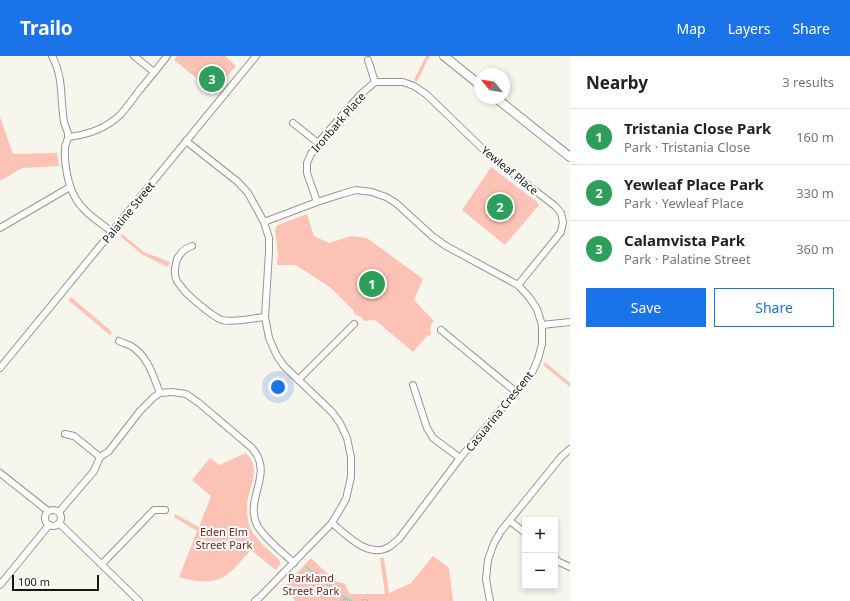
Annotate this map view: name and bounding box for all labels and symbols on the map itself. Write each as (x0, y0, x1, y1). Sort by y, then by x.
pin: 3 (199, 64, 225, 94)
north arrow (474, 68, 510, 104)
street label: Ironbark Place (308, 89, 368, 155)
street label: Yewleaf Place (478, 142, 542, 198)
street label: Palatine Street (99, 178, 158, 246)
pin: 2 (487, 192, 513, 222)
pin: 1 (359, 269, 385, 299)
street label: Casuarina Crescent (462, 368, 536, 454)
your location (268, 377, 288, 397)
park label: Eden Elm Street Park (196, 524, 253, 552)
park label: Parkland Street Park (283, 570, 340, 598)
scale bar (12, 573, 99, 592)

